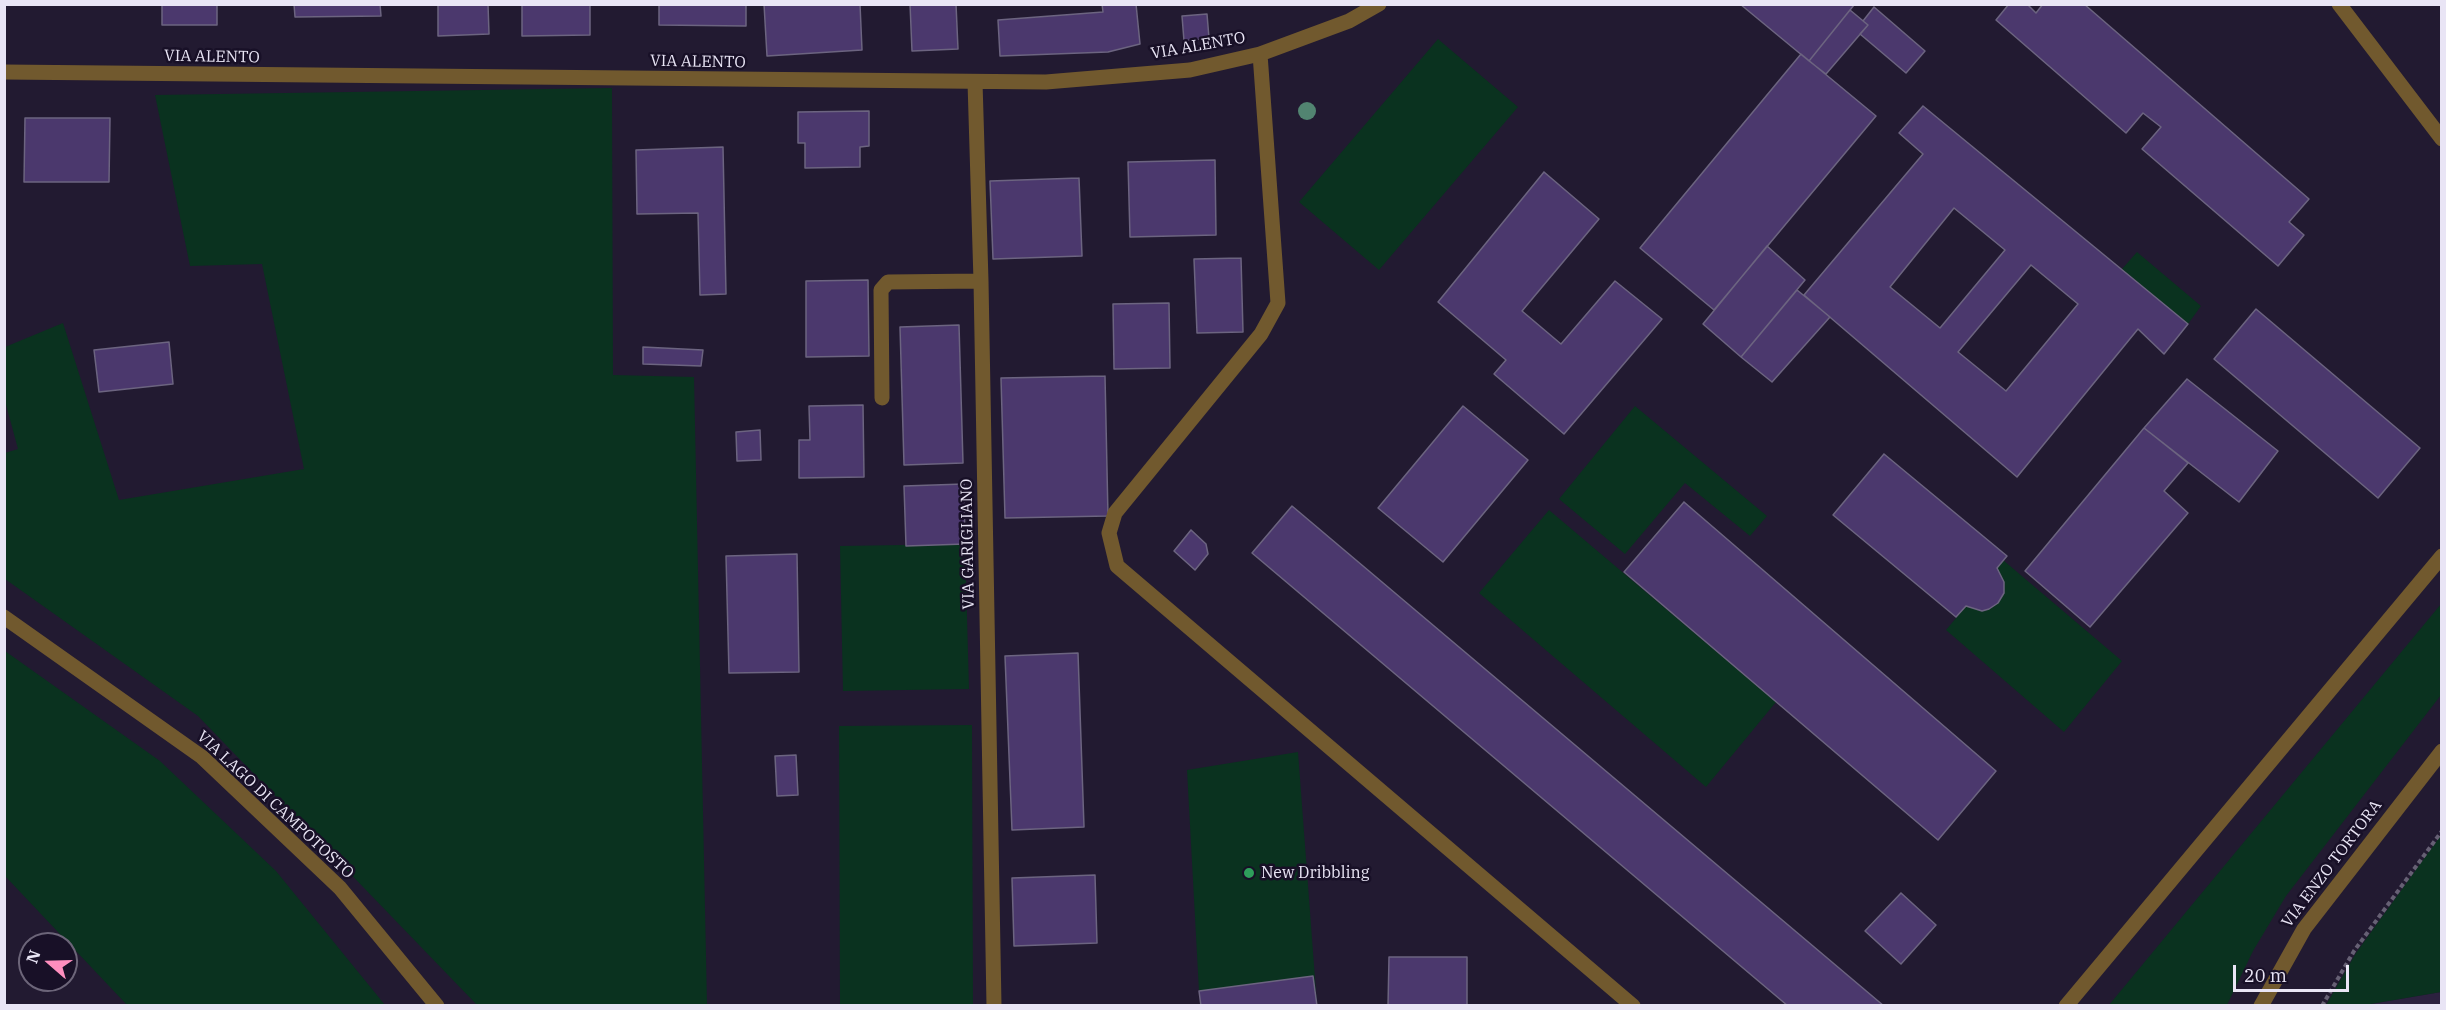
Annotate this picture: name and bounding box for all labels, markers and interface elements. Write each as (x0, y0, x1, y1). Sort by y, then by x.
street label: VIA ALENTO (1149, 28, 1247, 64)
street label: VIA ALENTO (164, 47, 260, 67)
street label: VIA ALENTO (650, 52, 746, 72)
street label: VIA GARIGLIANO (957, 478, 979, 610)
street label: VIA LAGO DI CAMPOTOSTO (192, 727, 358, 883)
street label: VIA ENZO TORTORA (2278, 797, 2386, 931)
place label: New Dribbling (1261, 863, 1369, 883)
marker: New Dribbling (1242, 866, 1256, 880)
north arrow (18, 932, 78, 992)
text: N (21, 947, 45, 966)
scale bar (2236, 953, 2352, 991)
text: 20 m (2244, 964, 2287, 987)

